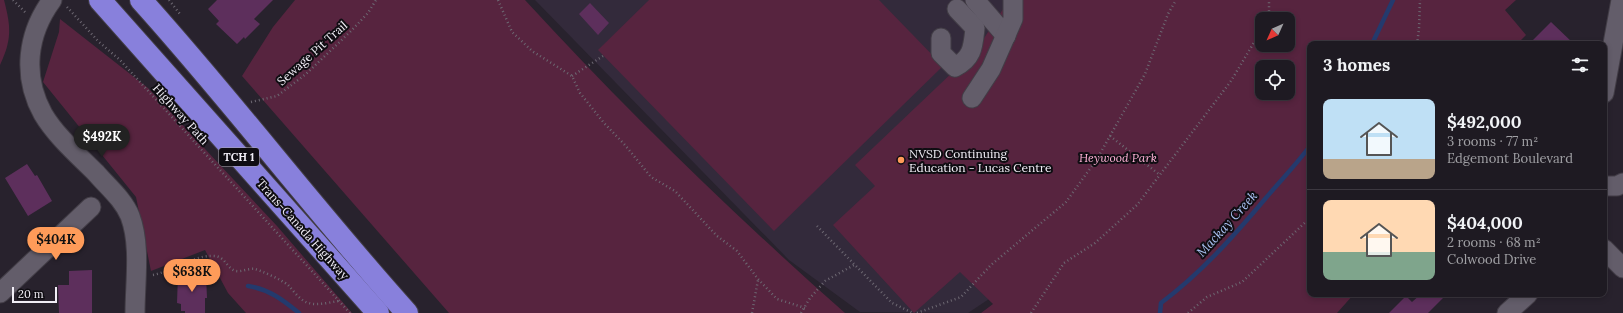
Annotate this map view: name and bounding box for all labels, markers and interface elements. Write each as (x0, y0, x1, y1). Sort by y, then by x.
north arrow (1255, 12, 1295, 52)
map controls (1255, 12, 1295, 100)
street label: Sewage Pit Trail (274, 18, 350, 88)
text: 3 homes (1323, 54, 1390, 76)
icon: filters (1569, 54, 1591, 76)
button: locate (1255, 60, 1295, 100)
street label: Highway Path (150, 80, 212, 148)
text: $492,000 (1447, 111, 1522, 133)
icon: home (1355, 115, 1403, 163)
pin: $492K (74, 124, 130, 158)
text: $492K (83, 128, 121, 145)
text: 3 rooms · 77 m² (1447, 133, 1538, 150)
place label: NVSD Continuing Education - Lucas Centre (909, 146, 1052, 175)
road number: TCH 1 (219, 148, 259, 166)
park label: Heywood Park (1079, 150, 1157, 165)
text: Edgemont Boulevard (1447, 150, 1573, 167)
marker: NVSD Continuing Education - Lucas Centre (896, 155, 906, 165)
street label: Trans-Canada Highway (254, 175, 353, 283)
water label: Mackay Creek (1193, 187, 1261, 261)
text: $404,000 (1447, 212, 1523, 234)
icon: home (1355, 216, 1403, 264)
pin: $404K (28, 227, 84, 261)
text: $404K (36, 231, 76, 248)
text: 2 rooms · 68 m² (1447, 234, 1541, 251)
text: Colwood Drive (1447, 251, 1536, 268)
pin: $638K (164, 259, 220, 293)
text: $638K (172, 263, 212, 280)
scale bar (12, 285, 57, 304)
text: 20 m (18, 287, 43, 301)

